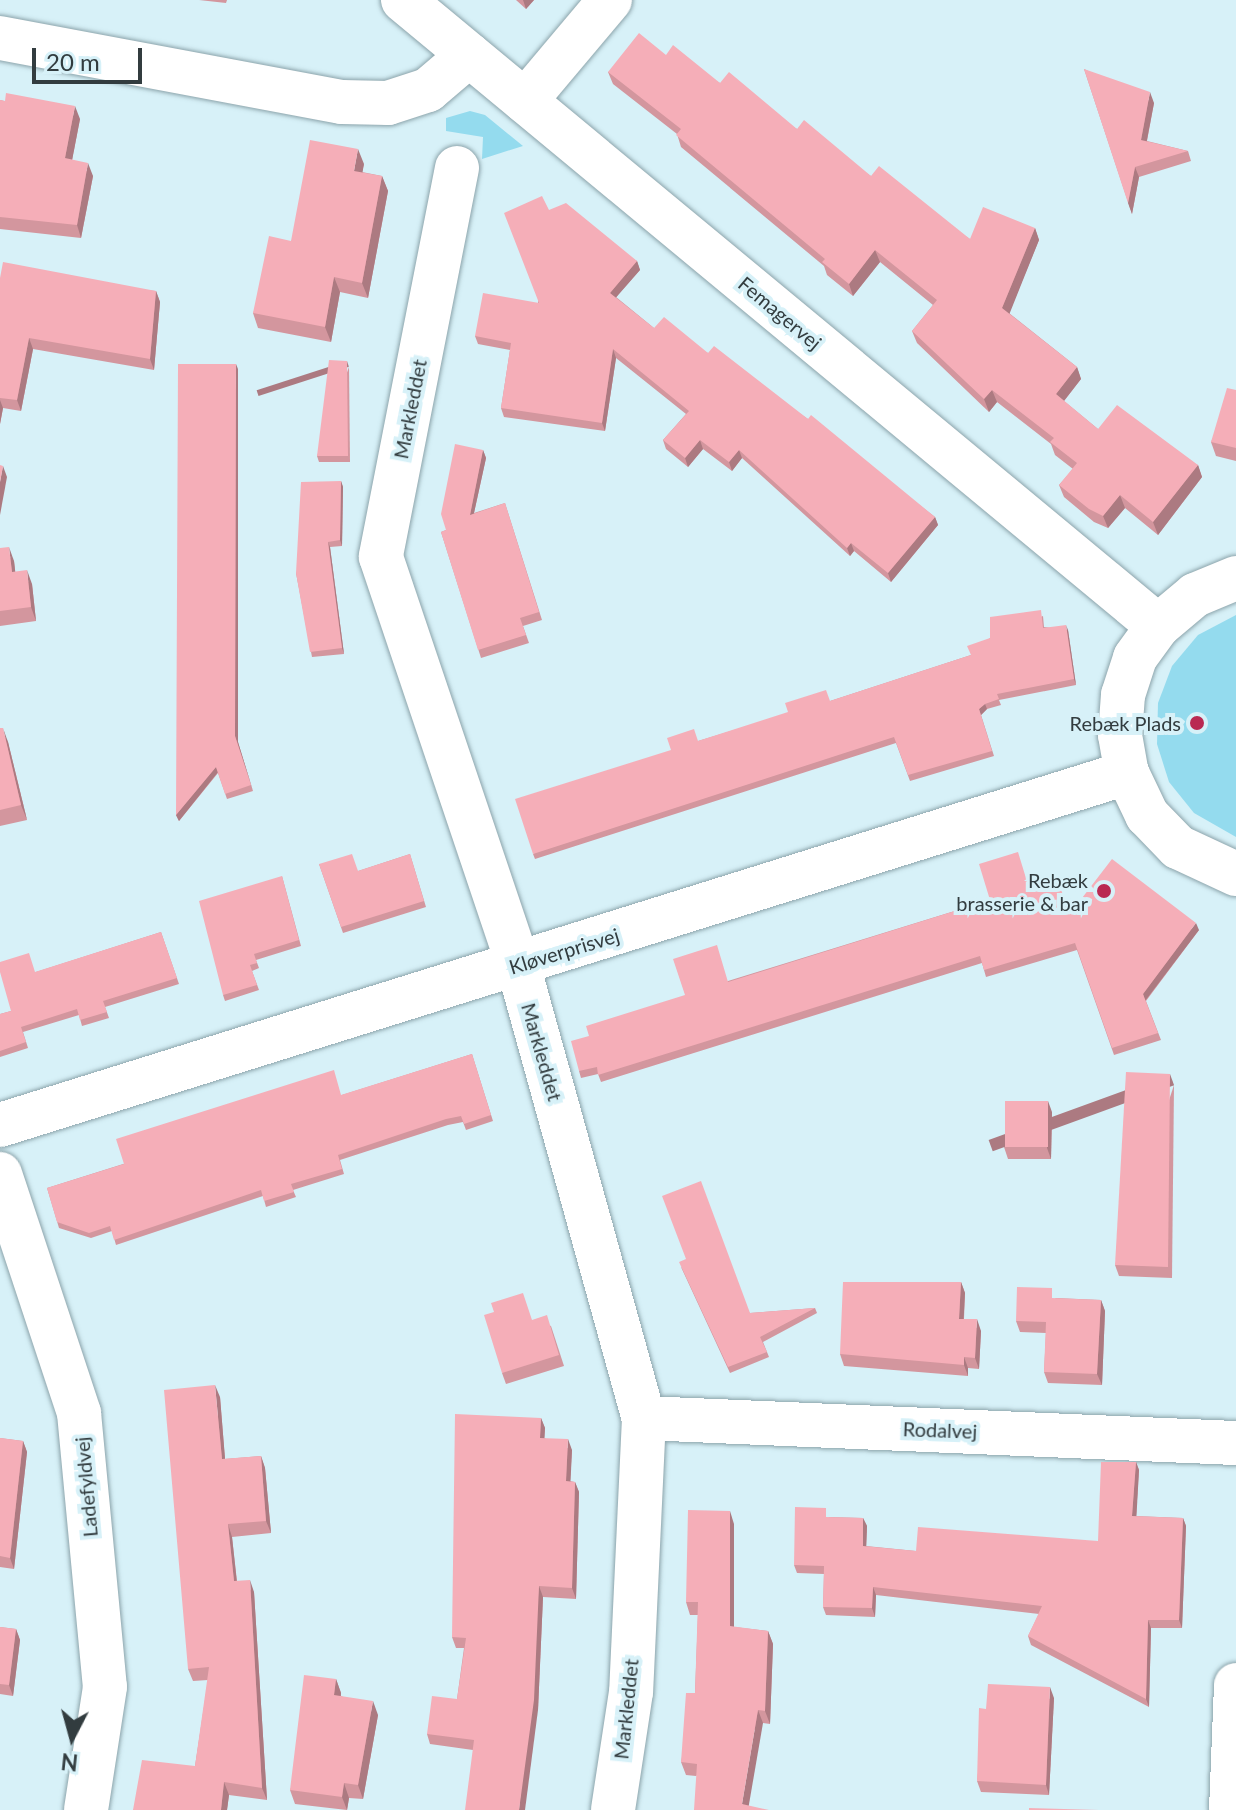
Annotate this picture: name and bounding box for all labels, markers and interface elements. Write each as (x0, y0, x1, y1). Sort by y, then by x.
scale bar (36, 32, 146, 82)
text: 20 m (46, 47, 100, 76)
street label: Femagervej (734, 271, 826, 355)
street label: Markleddet (389, 357, 431, 461)
place label: Rebæk Plads (1070, 711, 1181, 735)
marker: Rebæk Plads (1188, 714, 1206, 732)
place label: Rebæk brasserie & bar (956, 868, 1088, 915)
marker: Rebæk brasserie & bar (1095, 882, 1113, 900)
street label: Kløverprisvej (506, 923, 622, 979)
street label: Markleddet (517, 1000, 567, 1104)
street label: Rodalvej (902, 1417, 978, 1443)
street label: Ladefyldvej (70, 1436, 102, 1538)
street label: Markleddet (609, 1658, 643, 1760)
north arrow (32, 1698, 112, 1778)
text: N (60, 1748, 79, 1777)

